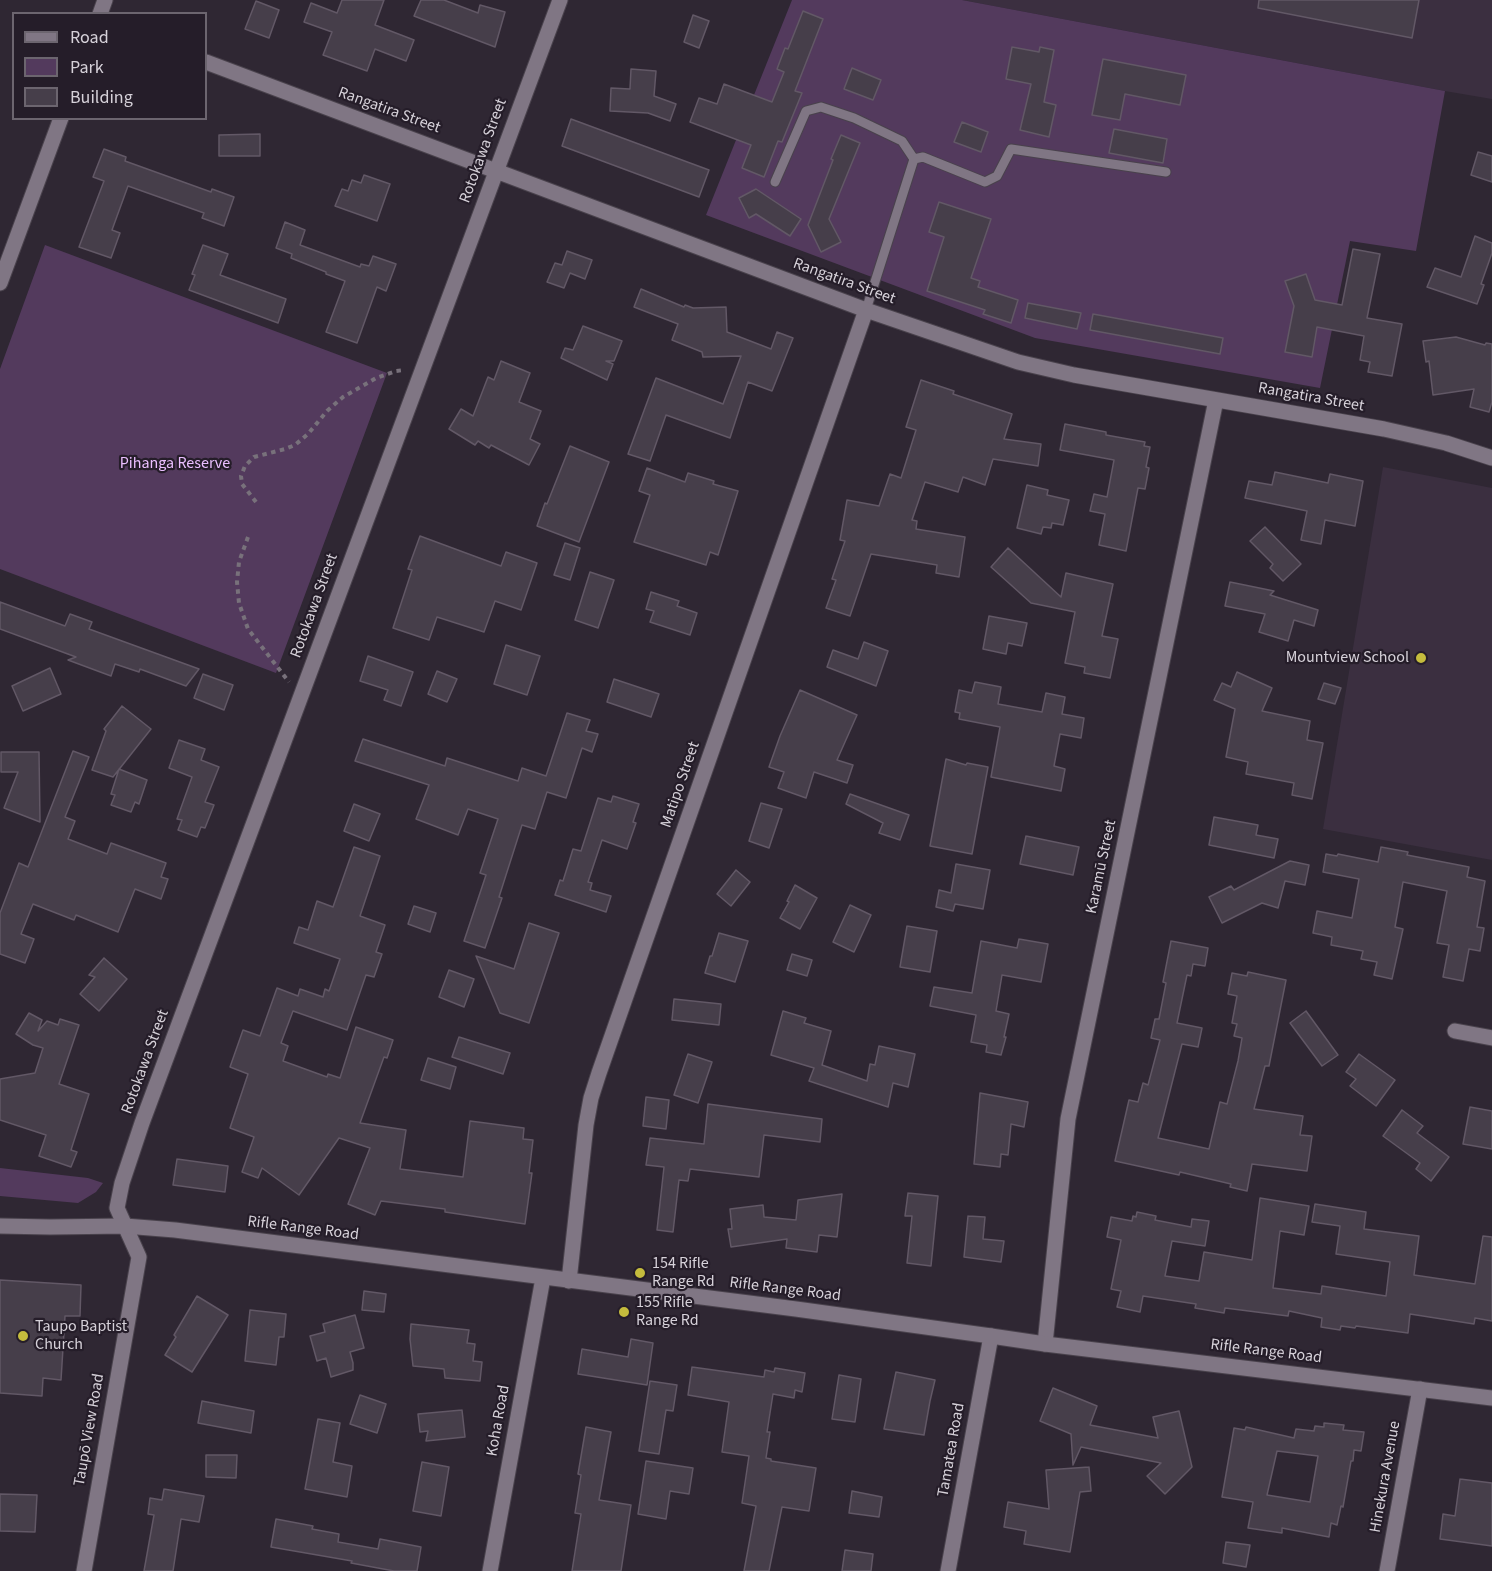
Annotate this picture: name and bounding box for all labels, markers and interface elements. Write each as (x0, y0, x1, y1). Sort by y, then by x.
legend (12, 12, 207, 120)
text: Road (70, 25, 109, 50)
text: Park (70, 55, 104, 80)
street label: Rangatira Street (335, 84, 443, 138)
text: Building (70, 85, 133, 110)
street label: Rotokawa Street (456, 96, 512, 206)
street label: Rangatira Street (790, 255, 898, 309)
street label: Rangatira Street (1256, 379, 1366, 417)
park label: Pihanga Reserve (120, 454, 230, 474)
street label: Rotokawa Street (287, 551, 343, 661)
place label: Mountview School (1286, 648, 1409, 668)
marker: Mountview School (1414, 651, 1428, 665)
street label: Matipo Street (657, 739, 705, 831)
street label: Karamū Street (1083, 818, 1121, 916)
street label: Rotokawa Street (118, 1007, 174, 1117)
street label: Rifle Range Road (246, 1213, 360, 1245)
place label: 154 Rifle Range Rd (652, 1254, 715, 1292)
marker: 154 Rifle Range Rd (633, 1266, 647, 1280)
street label: Rifle Range Road (728, 1274, 842, 1306)
place label: 155 Rifle Range Rd (636, 1293, 699, 1331)
marker: 155 Rifle Range Rd (617, 1305, 631, 1319)
place label: Taupo Baptist Church (35, 1317, 127, 1355)
marker: Taupo Baptist Church (16, 1329, 30, 1343)
street label: Rifle Range Road (1209, 1336, 1323, 1368)
street label: Taupō View Road (71, 1372, 109, 1488)
street label: Koha Road (483, 1384, 515, 1458)
street label: Tamatea Road (934, 1402, 970, 1498)
street label: Hinekura Avenue (1367, 1420, 1405, 1534)

